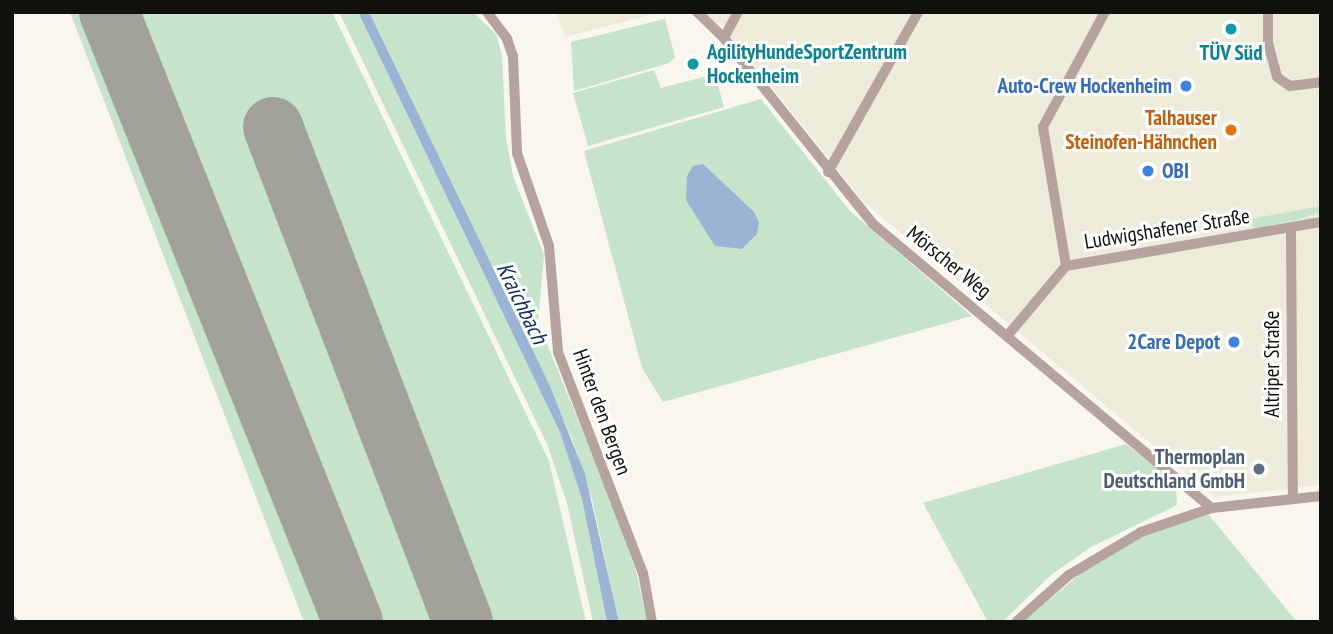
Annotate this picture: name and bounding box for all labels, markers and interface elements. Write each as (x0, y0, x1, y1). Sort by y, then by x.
marker: TÜV Süd (1223, 21, 1239, 37)
place label: AgilityHundeSportZentrum Hockenheim (707, 39, 907, 89)
place label: TÜV Süd (1199, 40, 1263, 66)
marker: AgilityHundeSportZentrum Hockenheim (685, 56, 701, 72)
place label: Auto-Crew Hockenheim (997, 73, 1172, 99)
marker: Auto-Crew Hockenheim (1178, 78, 1194, 94)
place label: Talhauser Steinofen-Hähnchen (1065, 105, 1217, 155)
marker: Talhauser Steinofen-Hähnchen (1223, 122, 1239, 138)
place label: OBI (1162, 158, 1189, 184)
marker: OBI (1140, 163, 1156, 179)
street label: Ludwigshafener Straße (1082, 203, 1252, 255)
street label: Mörscher Weg (902, 220, 996, 304)
water label: Kraichbach (490, 258, 554, 348)
street label: Altriper Straße (1259, 311, 1285, 417)
place label: 2Care Depot (1127, 329, 1220, 355)
marker: 2Care Depot (1226, 334, 1242, 350)
street label: Hinter den Bergen (568, 346, 636, 478)
place label: Thermoplan Deutschland GmbH (1103, 444, 1245, 494)
marker: Thermoplan Deutschland GmbH (1251, 461, 1267, 477)

